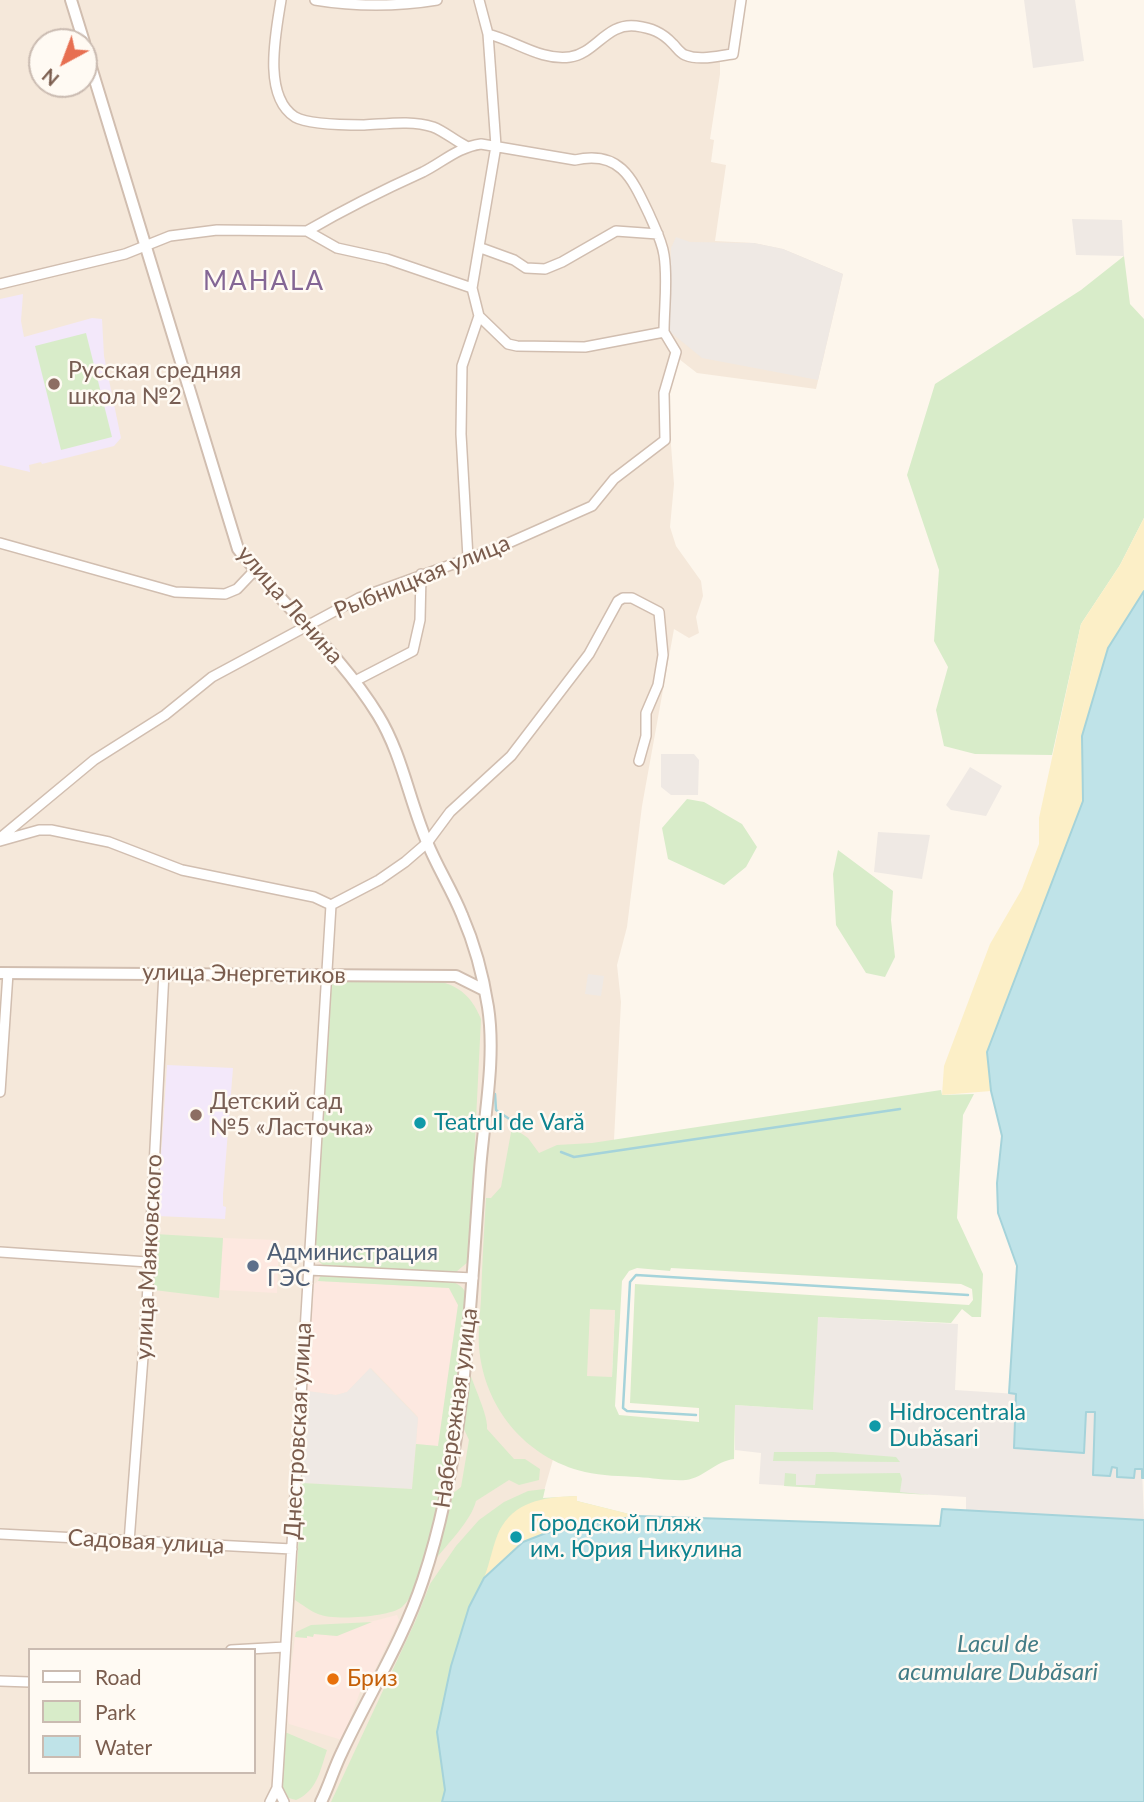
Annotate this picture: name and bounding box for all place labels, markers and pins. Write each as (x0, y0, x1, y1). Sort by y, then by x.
place label: Русская средняя школа №2 (68, 357, 241, 411)
marker: Русская средняя школа №2 (46, 376, 62, 392)
place label: Детский сад №5 «Ласточка» (210, 1088, 374, 1142)
marker: Детский сад №5 «Ласточка» (188, 1107, 204, 1123)
place label: Teatrul de Vară (434, 1109, 585, 1137)
marker: Teatrul de Vară (412, 1115, 428, 1131)
place label: Администрация ГЭС (267, 1239, 438, 1293)
marker: Администрация ГЭС (245, 1258, 261, 1274)
place label: Hidrocentrala Dubăsari (889, 1399, 1026, 1453)
marker: Hidrocentrala Dubăsari (867, 1418, 883, 1434)
place label: Городской пляж им. Юрия Никулина (530, 1510, 742, 1564)
marker: Городской пляж им. Юрия Никулина (508, 1529, 524, 1545)
place label: Бриз (347, 1665, 397, 1693)
marker: Бриз (325, 1671, 341, 1687)

